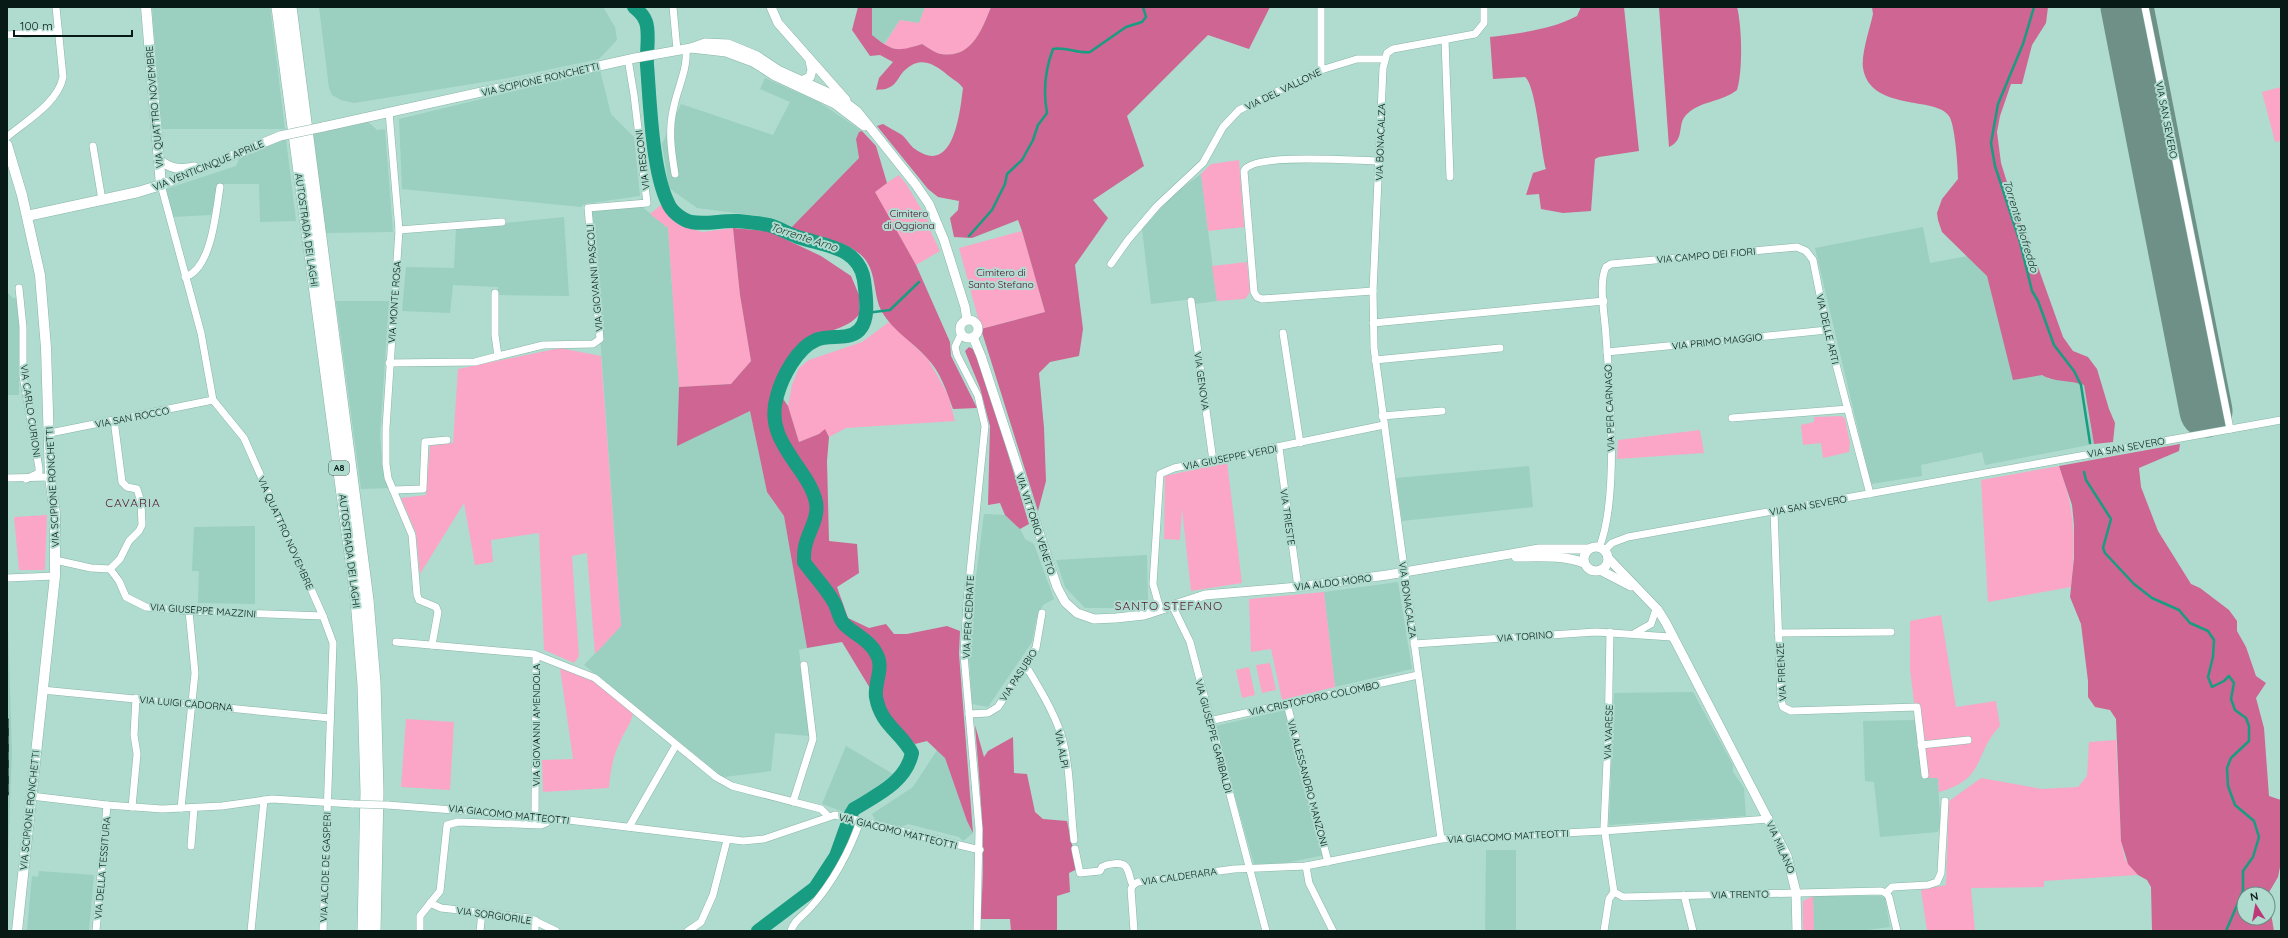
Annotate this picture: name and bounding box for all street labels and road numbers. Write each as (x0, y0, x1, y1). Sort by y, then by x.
street label: VIA QUATTRO NOVEMBRE (143, 45, 166, 169)
street label: VIA SCIPIONE RONCHETTI (480, 60, 600, 99)
street label: VIA DEL VALLONE (1243, 65, 1324, 114)
street label: VIA SAN SEVERO (2153, 80, 2180, 160)
street label: VIA BONACALZA (1373, 103, 1388, 181)
street label: VIA RESCONI (632, 129, 653, 191)
street label: VIA VENTICINQUE APRILE (151, 137, 266, 194)
street label: AUTOSTRADA DEI LAGHI (292, 172, 321, 288)
street label: VIA GIOVANNI PASCOLI (583, 224, 606, 332)
street label: VIA CAMPO DEI FIORI (1656, 245, 1756, 266)
street label: VIA MONTE ROSA (385, 260, 404, 344)
street label: VIA DELLE ARTI (1813, 293, 1842, 366)
street label: VIA PRIMO MAGGIO (1671, 330, 1763, 353)
street label: VIA GENOVA (1191, 351, 1212, 412)
street label: VIA CARLO CURIONI (18, 364, 43, 459)
street label: VIA PER CARNAGO (1601, 364, 1618, 452)
street label: VIA SAN ROCCO (94, 404, 171, 431)
street label: VIA SCIPIONE RONCHETTI (43, 426, 62, 548)
street label: VIA SAN SEVERO (2086, 434, 2166, 461)
street label: VIA GIUSEPPE VERDI (1182, 442, 1278, 473)
road number: A8 (329, 461, 349, 475)
street label: VIA VITTORIO VENETO (1013, 472, 1058, 577)
street label: VIA QUATTRO NOVEMBRE (255, 474, 317, 592)
street label: VIA TRIESTE (1277, 488, 1298, 546)
street label: VIA SAN SEVERO (1768, 492, 1848, 519)
street label: AUTOSTRADA DEI LAGHI (336, 493, 363, 609)
street label: VIA BONACALZA (1396, 561, 1419, 640)
street label: VIA ALDO MORO (1294, 571, 1373, 594)
street label: VIA PER CEDRATE (960, 575, 977, 659)
street label: VIA GIUSEPPE MAZZINI (149, 600, 256, 621)
street label: VIA TORINO (1497, 628, 1554, 645)
street label: VIA FIRENZE (1773, 642, 1790, 701)
street label: VIA PASUBIO (997, 646, 1040, 704)
street label: VIA GIOVANNI AMENDOLA (530, 663, 543, 786)
street label: VIA GIUSEPPE GARIBALDI (1192, 678, 1235, 794)
street label: VIA CRISTOFORO COLOMBO (1248, 678, 1381, 719)
street label: VIA LUIGI CADORNA (139, 693, 234, 714)
street label: VIA VARESE (1601, 704, 1616, 760)
street label: VIA ALESSANDRO MANZONI (1284, 718, 1331, 848)
street label: VIA ALPI (1051, 729, 1072, 769)
street label: VIA SCIPIONE RONCHETTI (17, 749, 42, 871)
street label: VIA GIACOMO MATTEOTTI (448, 802, 570, 827)
street label: VIA GIACOMO MATTEOTTI (837, 810, 959, 853)
street label: VIA ALCIDE DE GASPERI (317, 812, 334, 922)
street label: VIA DELLA TESSITURA (92, 816, 114, 920)
street label: VIA MILANO (1763, 819, 1798, 876)
street label: VIA GIACOMO MATTEOTTI (1447, 827, 1569, 846)
street label: VIA CALDERARA (1141, 865, 1218, 888)
street label: VIA TRENTO (1711, 887, 1769, 902)
street label: VIA SORGIORILE (456, 904, 533, 927)

